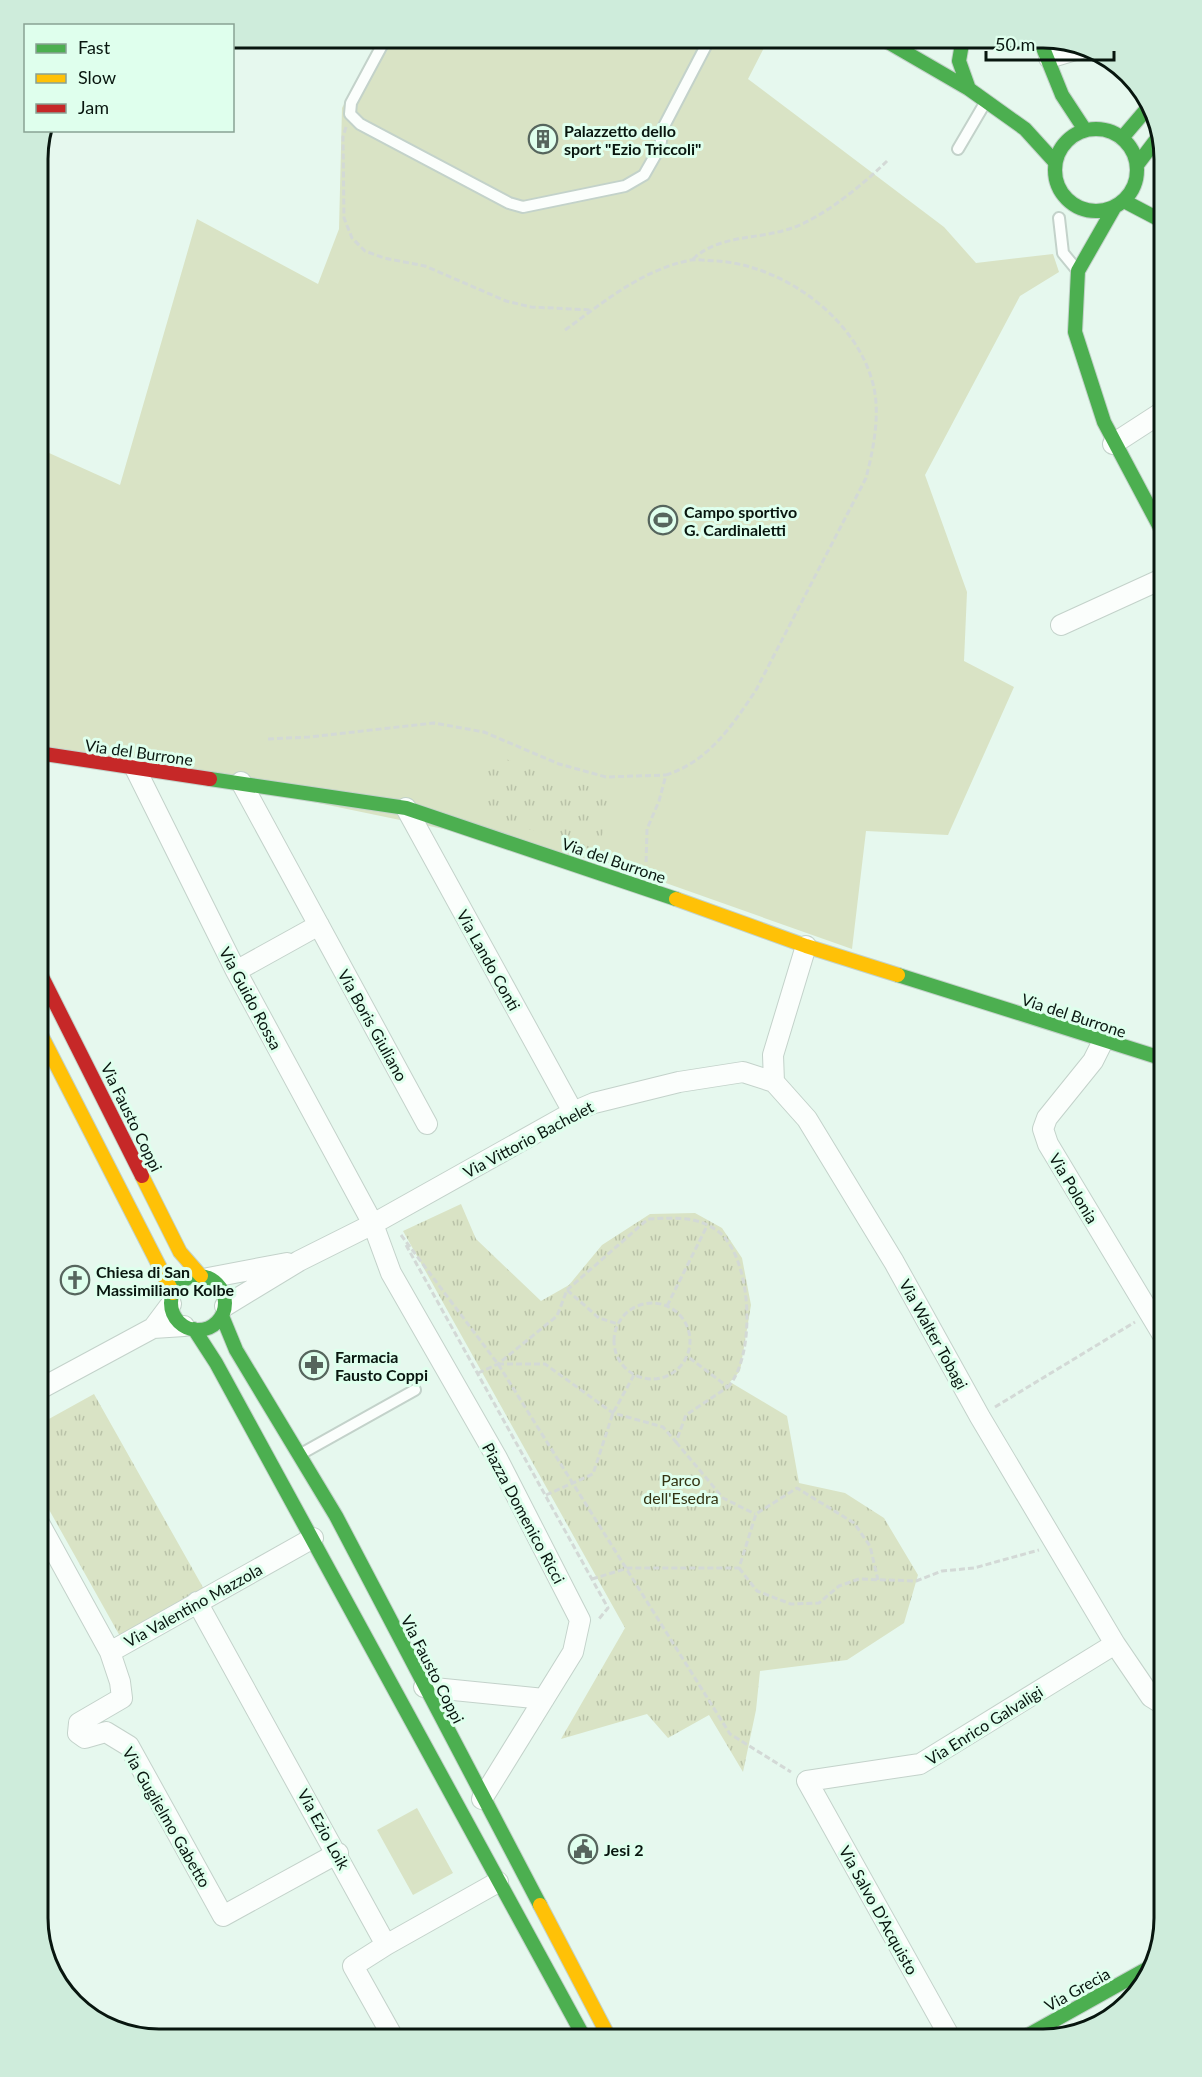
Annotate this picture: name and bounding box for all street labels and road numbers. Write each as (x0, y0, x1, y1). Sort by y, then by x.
street label: Via del Burrone (84, 735, 194, 769)
street label: Via del Burrone (559, 833, 669, 887)
street label: Via Lando Conti (453, 906, 525, 1014)
street label: Via Guido Rossa (216, 943, 286, 1053)
street label: Via Boris Giuliano (334, 966, 412, 1084)
street label: Via del Burrone (1019, 989, 1129, 1041)
street label: Via Fausto Coppi (97, 1060, 167, 1174)
street label: Via Vittorio Bachelet (460, 1097, 597, 1181)
street label: Via Polonia (1046, 1149, 1102, 1227)
street label: Via Walter Tobagi (896, 1276, 972, 1392)
street label: Piazza Domenico Ricci (479, 1439, 569, 1587)
street label: Via Valentino Mazzola (121, 1559, 265, 1651)
street label: Via Fausto Coppi (398, 1612, 468, 1726)
street label: Via Enrico Galvaligi (922, 1681, 1046, 1769)
street label: Via Guglielmo Gabetto (119, 1744, 215, 1890)
street label: Via Ezio Loik (294, 1786, 354, 1873)
street label: Via Salvo D'Acquisto (836, 1842, 922, 1978)
street label: Via Grecia (1041, 1963, 1113, 2015)

